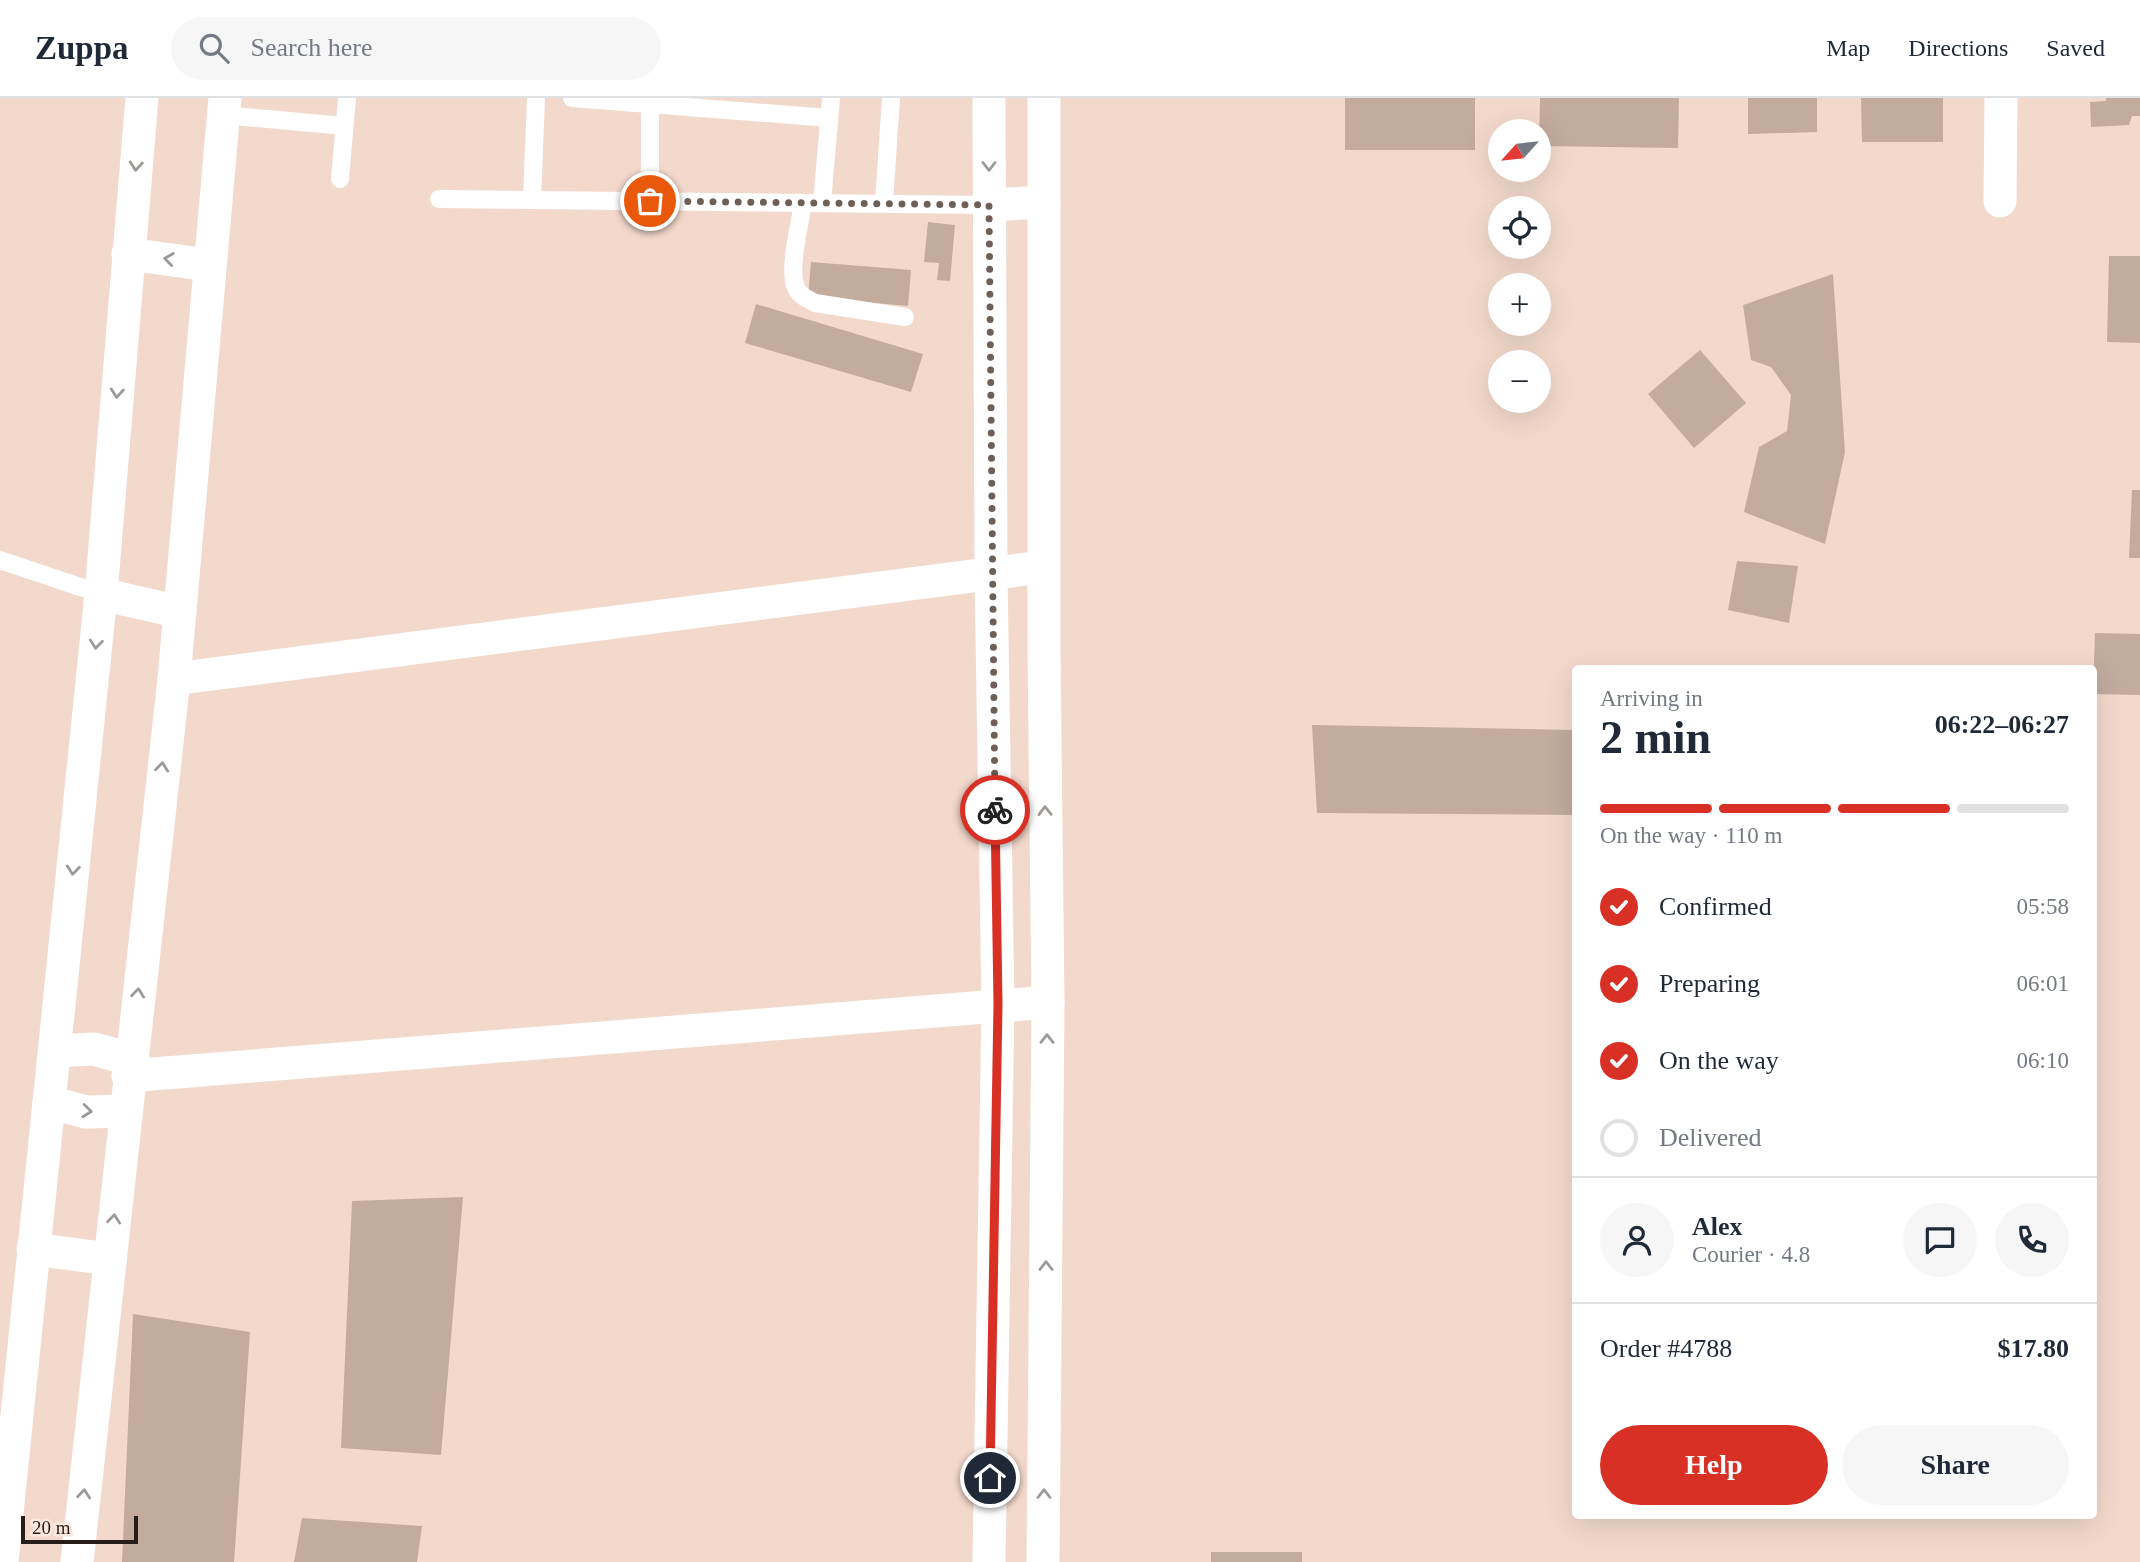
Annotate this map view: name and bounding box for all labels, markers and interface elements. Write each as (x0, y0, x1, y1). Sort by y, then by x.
search box (171, 17, 661, 80)
icon: search (195, 29, 233, 67)
text: Zuppa (35, 30, 129, 66)
text: Search here (251, 33, 373, 62)
text: Map (1826, 35, 1870, 61)
text: Directions (1908, 35, 2008, 61)
text: Saved (2046, 35, 2105, 61)
north arrow (1488, 119, 1550, 182)
map controls (1488, 119, 1551, 413)
one-way arrow (129, 161, 144, 172)
one-way arrow (981, 161, 997, 172)
pin (620, 171, 680, 231)
icon: bag (631, 182, 669, 220)
button: locate (1488, 196, 1551, 259)
one-way arrow (163, 252, 174, 267)
button: + (1488, 273, 1551, 336)
button: − (1488, 350, 1551, 413)
one-way arrow (110, 387, 125, 398)
one-way arrow (88, 638, 103, 650)
text: Arriving in (1600, 686, 1703, 711)
text: 06:22–06:27 (1935, 710, 2069, 739)
text: 2 min (1600, 712, 1711, 763)
one-way arrow (154, 761, 169, 772)
courier (960, 775, 1030, 845)
icon: bike (976, 791, 1014, 829)
one-way arrow (1038, 806, 1053, 817)
text: On the way · 110 m (1600, 823, 1782, 848)
one-way arrow (66, 865, 81, 876)
icon: check (1600, 888, 1638, 926)
text: Confirmed (1659, 892, 1772, 921)
text: 05:58 (2017, 894, 2069, 919)
icon: check (1600, 965, 1638, 1003)
text: Preparing (1659, 969, 1760, 998)
text: 06:01 (2017, 971, 2069, 996)
one-way arrow (130, 987, 145, 999)
one-way arrow (1040, 1033, 1055, 1044)
icon: check (1600, 1042, 1638, 1080)
text: On the way (1659, 1046, 1779, 1075)
text: 06:10 (2017, 1048, 2069, 1073)
one-way arrow (81, 1103, 92, 1118)
text: Delivered (1659, 1123, 1762, 1152)
button: person (1600, 1203, 1674, 1277)
button: chat (1903, 1203, 1977, 1277)
button: phone (1995, 1203, 2069, 1277)
text: Alex (1692, 1212, 1743, 1241)
one-way arrow (106, 1213, 121, 1224)
text: Courier · 4.8 (1692, 1242, 1810, 1267)
one-way arrow (1038, 1261, 1054, 1271)
text: Order #4788 (1600, 1334, 1732, 1363)
text: $17.80 (1998, 1334, 2069, 1363)
button: Help (1600, 1425, 1828, 1505)
button: Share (1842, 1425, 2069, 1505)
pin (960, 1448, 1020, 1508)
icon: home (971, 1459, 1009, 1497)
one-way arrow (77, 1488, 92, 1500)
one-way arrow (1036, 1488, 1052, 1499)
scale bar (21, 1513, 138, 1545)
text: 20 m (32, 1517, 71, 1538)

